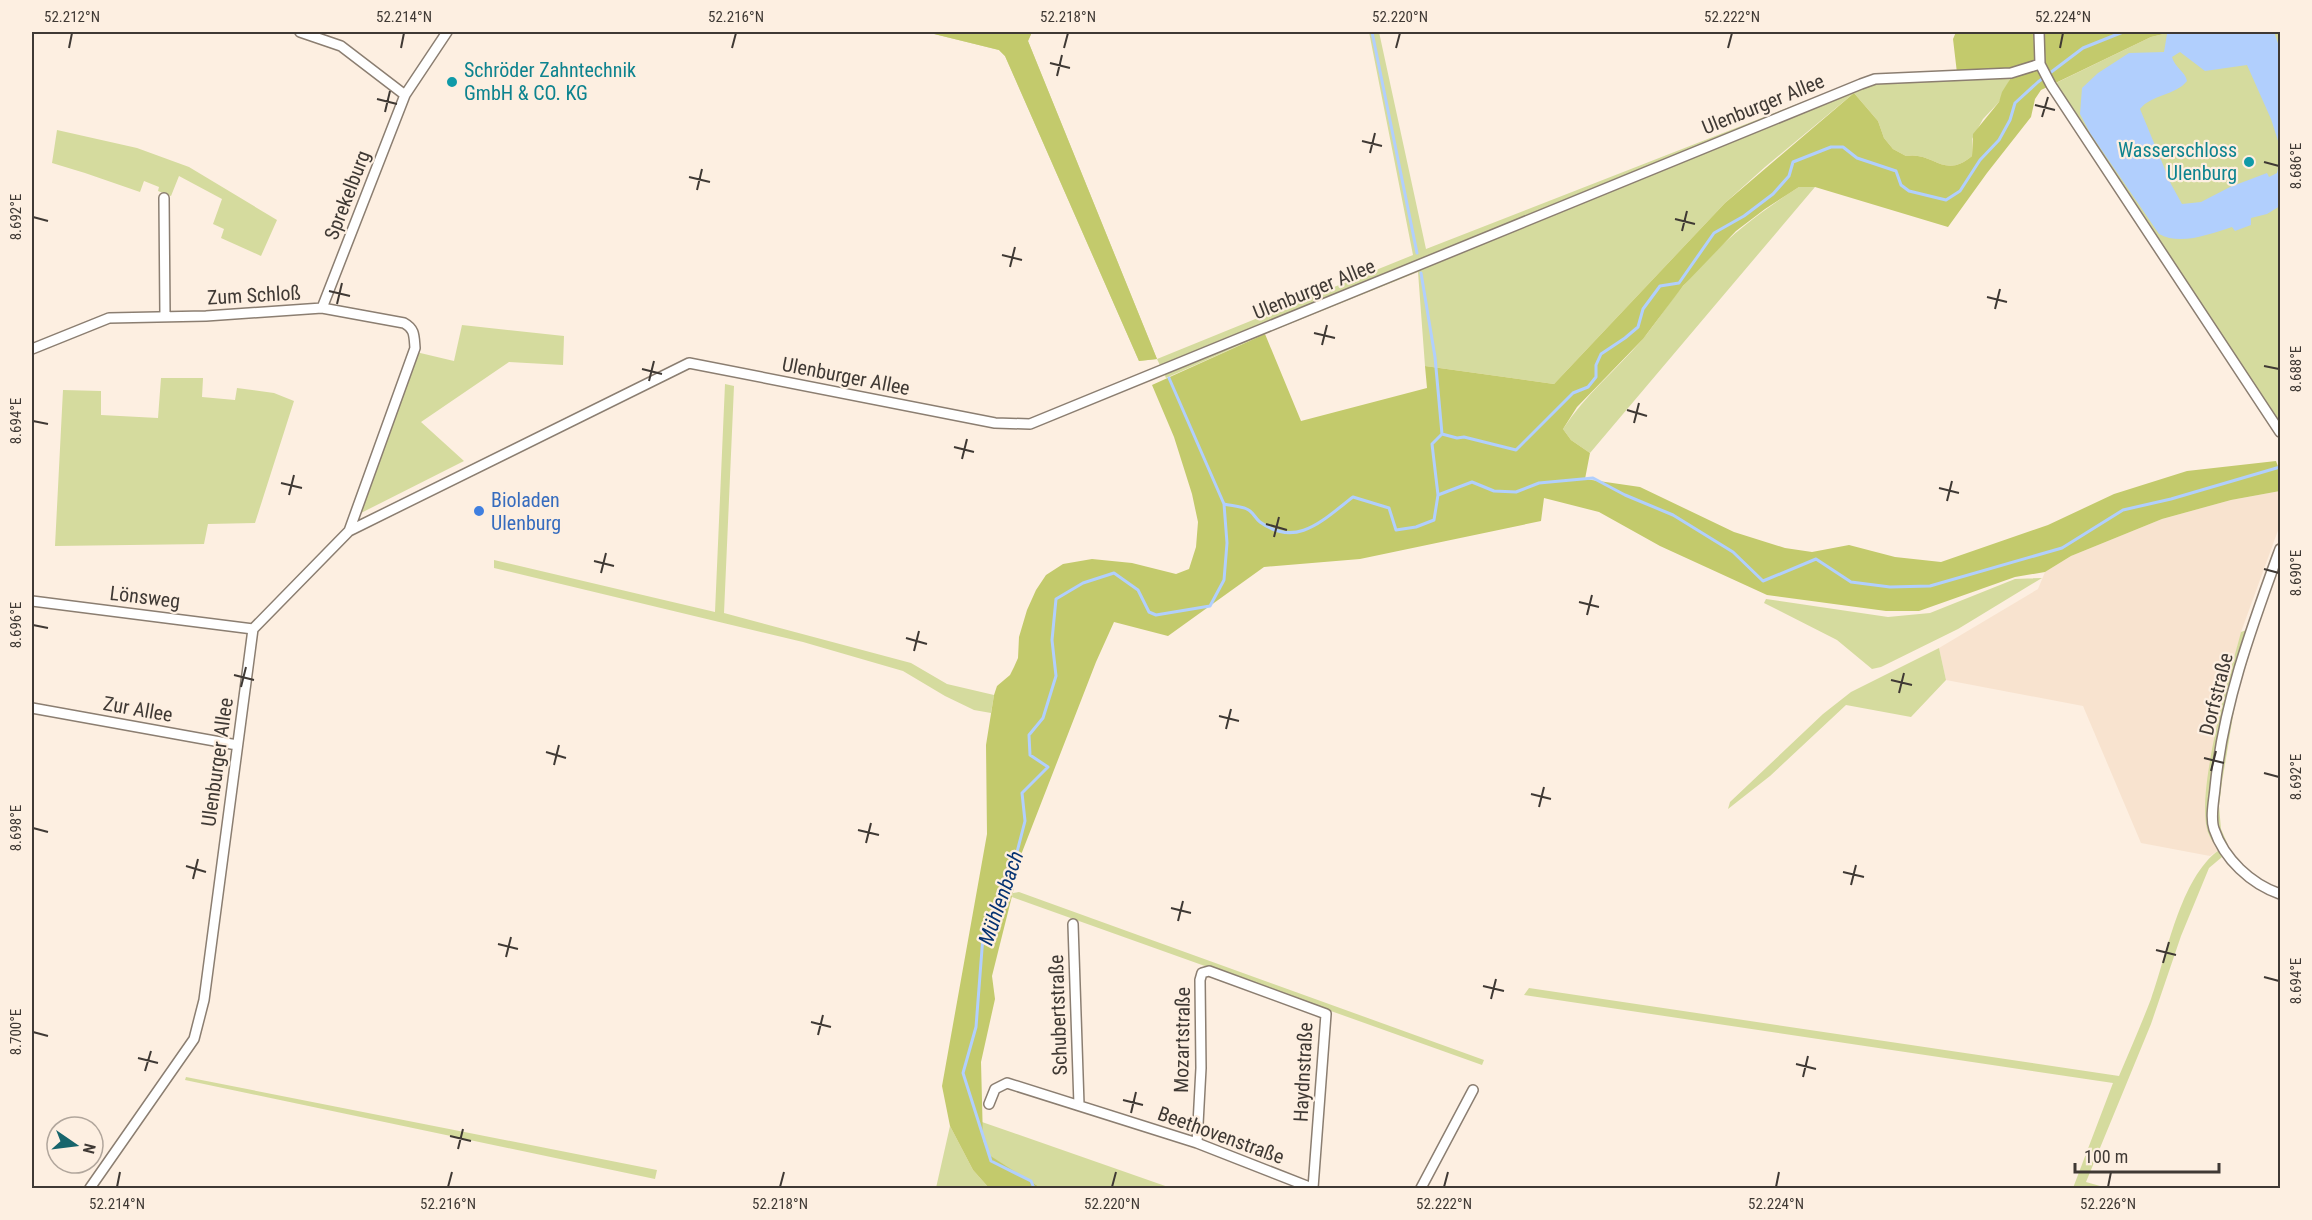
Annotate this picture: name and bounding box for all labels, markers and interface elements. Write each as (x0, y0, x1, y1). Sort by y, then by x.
text: 52.212°N (44, 8, 100, 26)
text: 52.214°N (376, 8, 432, 26)
text: 52.216°N (708, 8, 764, 26)
text: 52.218°N (1040, 8, 1096, 26)
text: 52.220°N (1372, 8, 1428, 26)
text: 52.222°N (1704, 8, 1760, 26)
text: 52.224°N (2035, 8, 2091, 26)
place label: Schröder Zahntechnik GmbH & CO. KG (464, 58, 636, 105)
street label: Ulenburger Allee (1698, 69, 1828, 139)
marker: Schröder Zahntechnik GmbH & CO. KG (445, 75, 459, 89)
place label: Wasserschloss Ulenburg (2118, 138, 2237, 185)
text: 8.686°E (2287, 143, 2305, 189)
street label: Sprekelburg (319, 147, 375, 243)
marker: Wasserschloss Ulenburg (2242, 155, 2256, 169)
text: 8.692°E (7, 194, 25, 240)
street label: Ulenburger Allee (1249, 254, 1379, 324)
street label: Zum Schloß (206, 281, 302, 309)
text: 8.688°E (2287, 346, 2305, 392)
street label: Ulenburger Allee (780, 352, 912, 400)
text: 8.694°E (7, 398, 25, 444)
place label: Bioladen Ulenburg (491, 488, 561, 535)
marker: Bioladen Ulenburg (472, 504, 486, 518)
text: 8.690°E (2287, 550, 2305, 596)
street label: Lönsweg (108, 581, 182, 613)
text: 8.696°E (7, 602, 25, 648)
street label: Dorfstraße (2194, 650, 2238, 738)
street label: Zur Allee (101, 691, 175, 727)
street label: Ulenburger Allee (196, 696, 238, 828)
text: 8.692°E (2287, 754, 2305, 800)
text: 8.698°E (7, 805, 25, 851)
water label: Mühlenbach (974, 848, 1028, 948)
street label: Schubertstraße (1044, 954, 1072, 1076)
text: 8.694°E (2287, 958, 2305, 1004)
street label: Mozartstraße (1169, 987, 1195, 1093)
text: 8.700°E (7, 1009, 25, 1055)
street label: Haydnstraße (1288, 1022, 1318, 1122)
street label: Beethovenstraße (1155, 1101, 1287, 1169)
north arrow (45, 1115, 105, 1175)
scale bar (2075, 1136, 2219, 1174)
text: N (79, 1141, 99, 1156)
text: 100 m (2084, 1146, 2128, 1167)
text: 52.214°N (89, 1195, 145, 1213)
text: 52.216°N (420, 1195, 476, 1213)
text: 52.218°N (752, 1195, 808, 1213)
text: 52.220°N (1084, 1195, 1140, 1213)
text: 52.222°N (1416, 1195, 1472, 1213)
text: 52.224°N (1748, 1195, 1804, 1213)
text: 52.226°N (2080, 1195, 2136, 1213)

